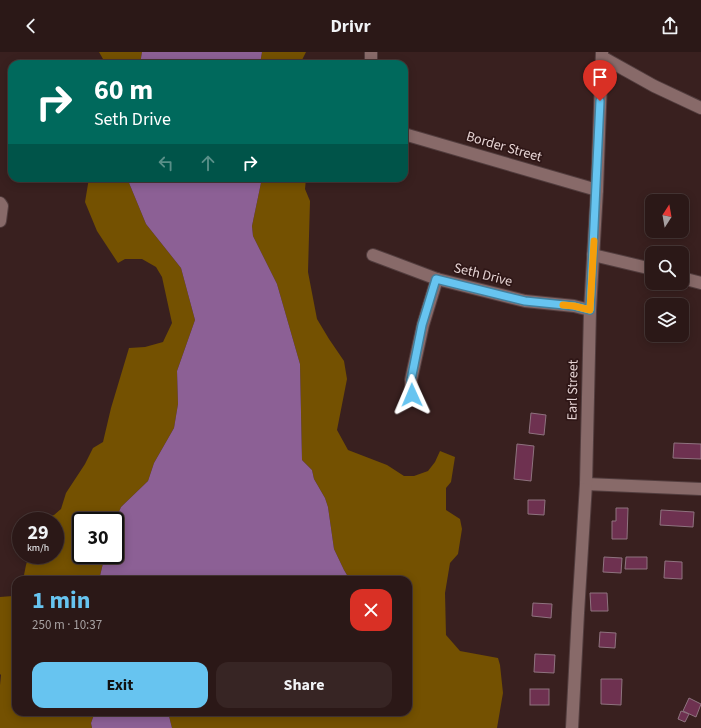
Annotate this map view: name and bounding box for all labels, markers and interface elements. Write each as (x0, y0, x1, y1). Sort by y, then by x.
text: Drivr (330, 14, 371, 39)
icon: back (20, 15, 42, 37)
icon: share (659, 15, 681, 37)
pin (583, 60, 617, 101)
icon: arrive (589, 66, 611, 88)
text: 60 m (94, 70, 153, 110)
icon: right (28, 76, 80, 128)
text: Seth Drive (94, 107, 171, 132)
street label: Border Street (464, 127, 544, 167)
icon: left (155, 152, 177, 174)
icon: ahead (197, 152, 219, 174)
icon: right (239, 152, 261, 174)
north arrow (645, 194, 689, 238)
map controls (645, 194, 689, 342)
button: search (645, 246, 689, 290)
street label: Seth Drive (452, 258, 514, 292)
button: layers (645, 298, 689, 342)
street label: Earl Street (562, 359, 584, 421)
position arrow (391, 374, 433, 416)
speed limit sign: 30 (72, 512, 124, 564)
text: 29 (27, 519, 49, 547)
text: km/h (27, 541, 49, 555)
text: 1 min (32, 583, 90, 618)
button: close (350, 589, 392, 631)
text: 250 m · 10:37 (32, 616, 102, 634)
button: Exit (32, 662, 208, 708)
button: Share (216, 662, 392, 708)

